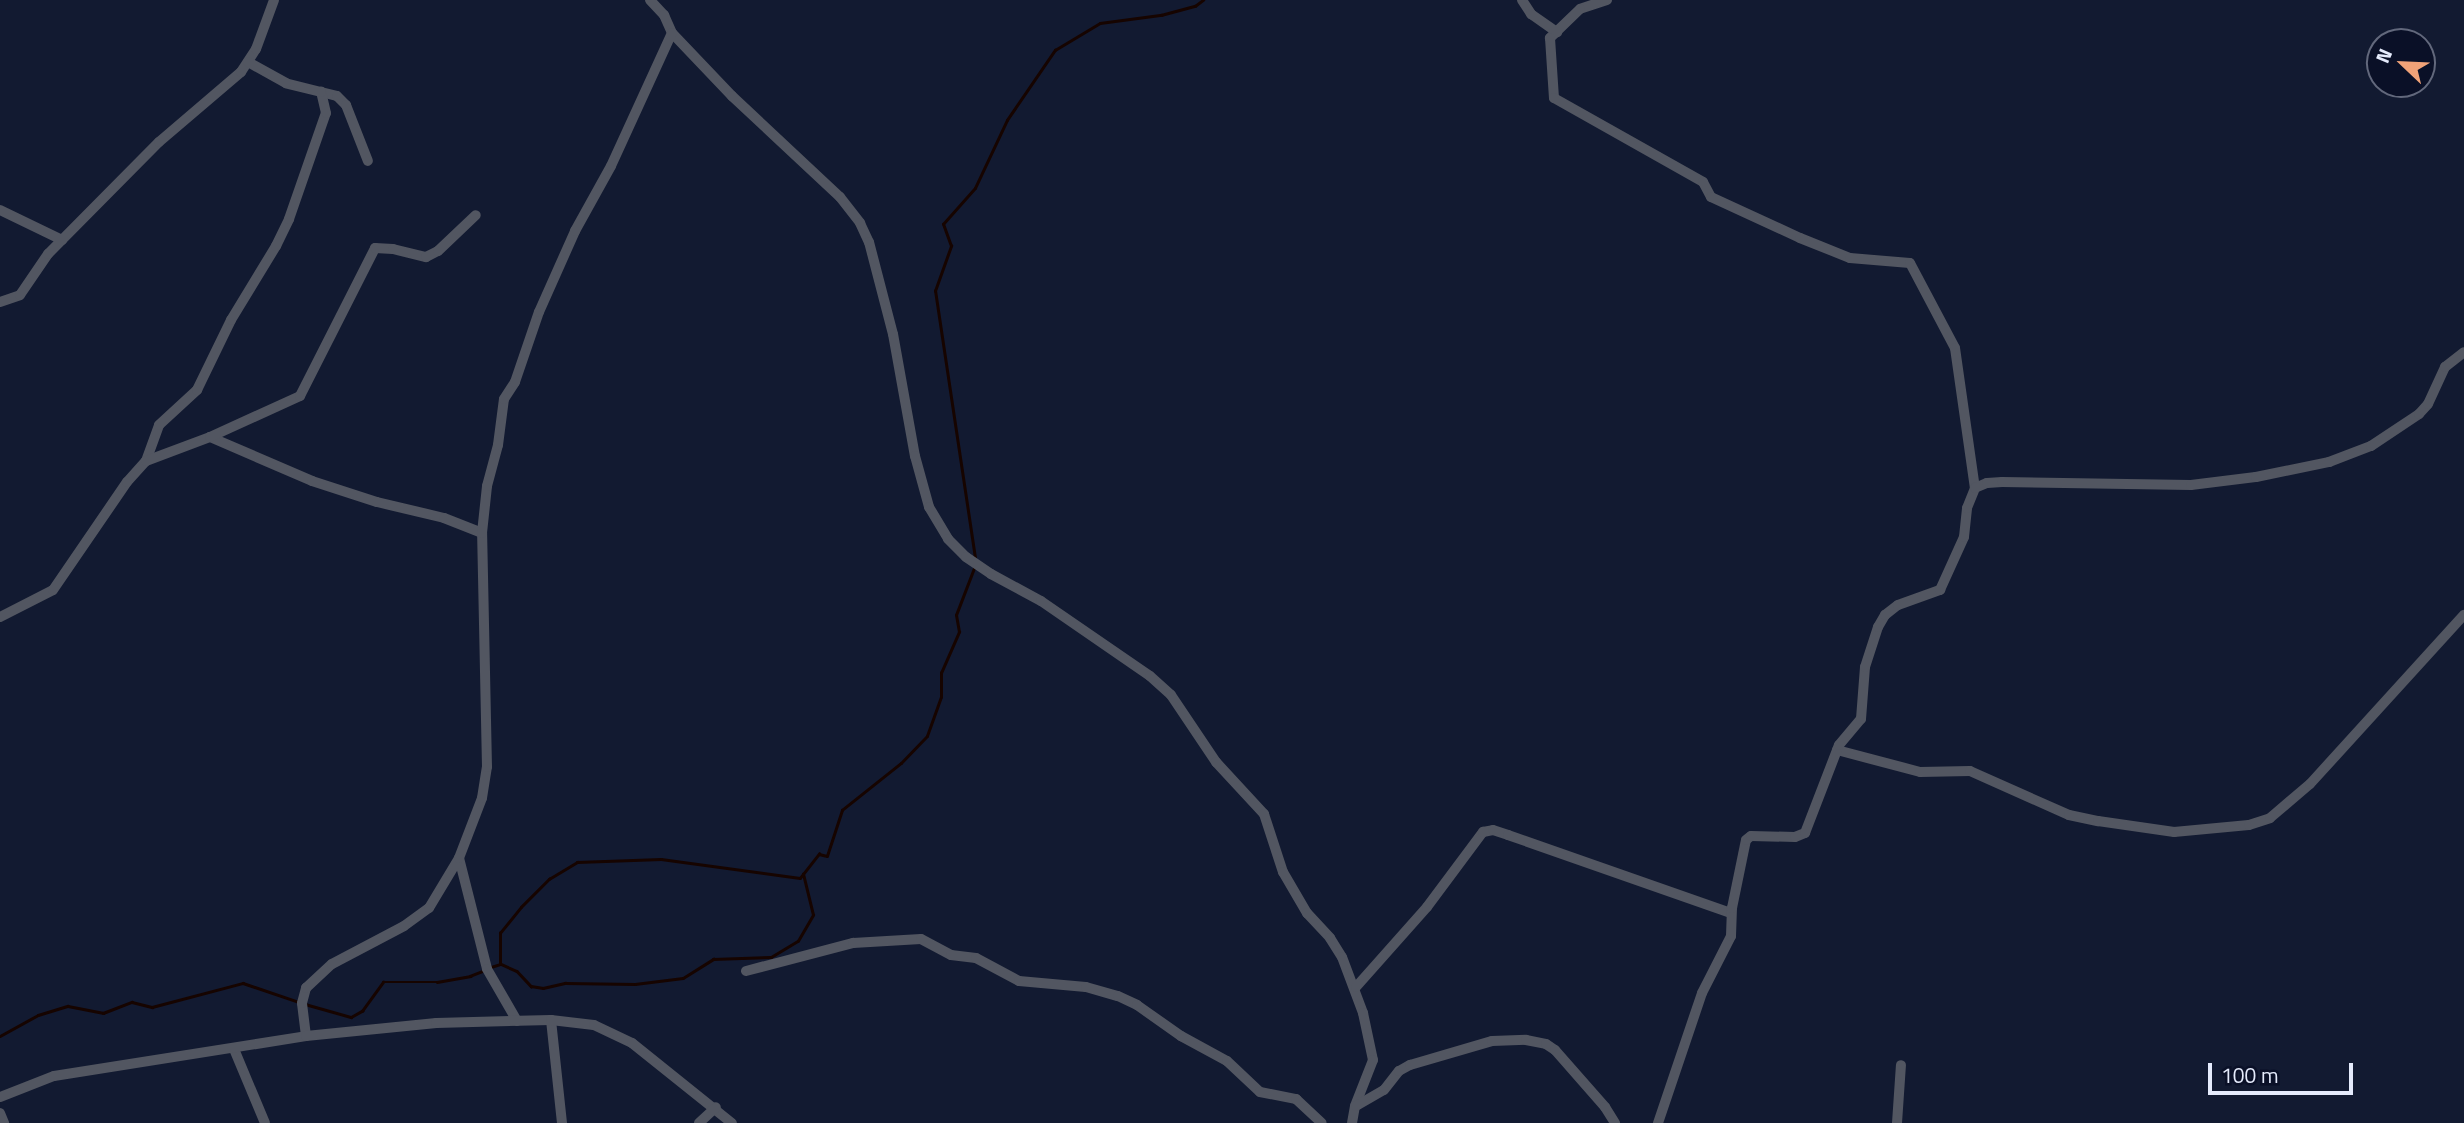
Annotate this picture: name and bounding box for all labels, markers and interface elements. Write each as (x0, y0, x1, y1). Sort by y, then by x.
north arrow (2366, 28, 2436, 98)
text: N (2367, 44, 2399, 67)
scale bar (2212, 1050, 2357, 1094)
text: 100 m (2221, 1059, 2278, 1091)

